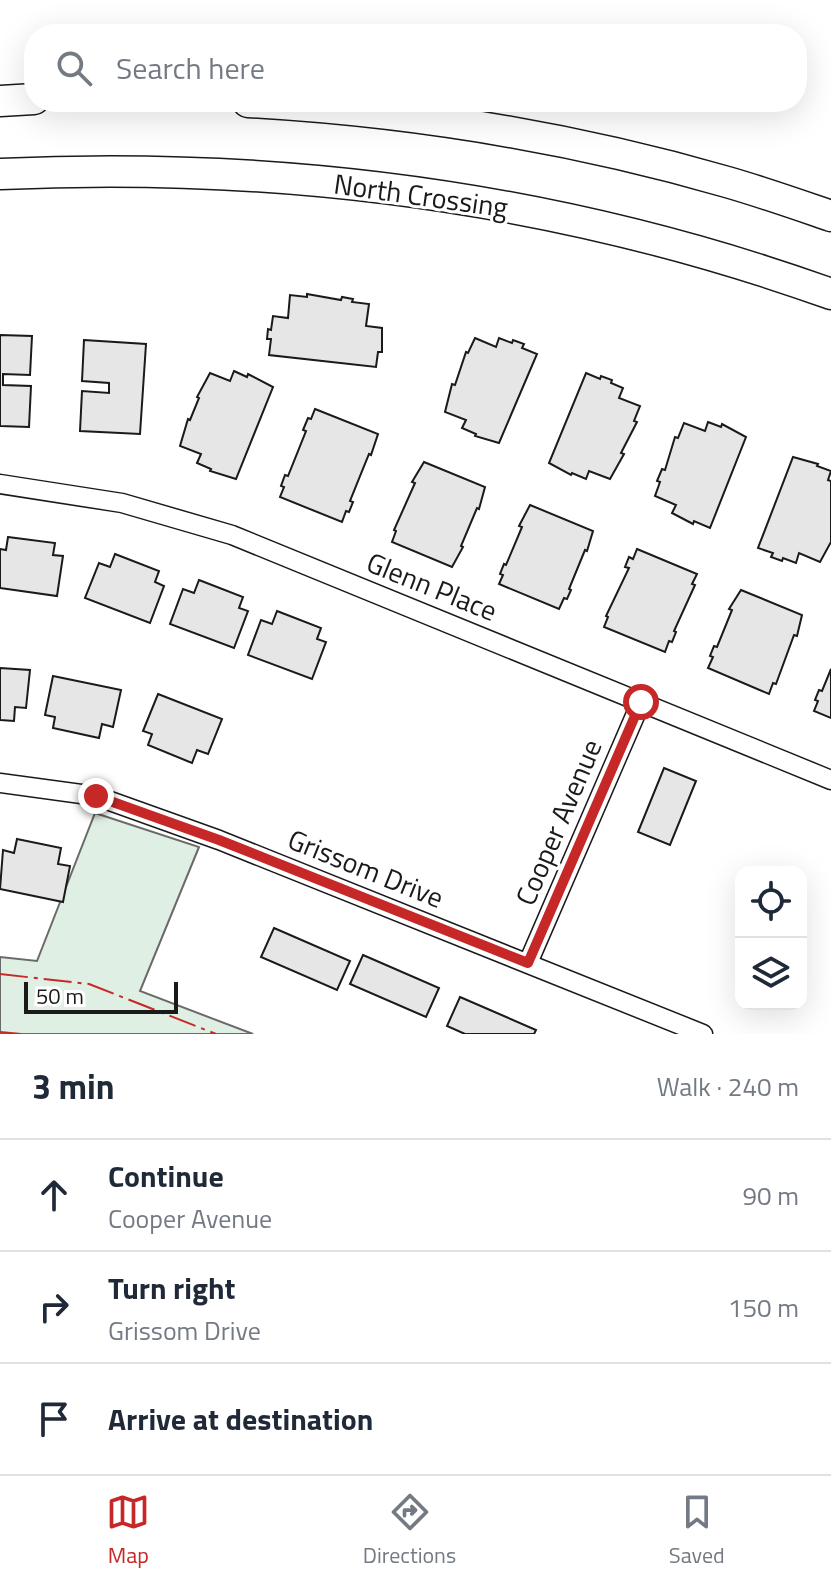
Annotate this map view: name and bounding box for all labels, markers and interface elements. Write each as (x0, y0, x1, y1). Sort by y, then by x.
search box (24, 24, 807, 112)
text: Search here (116, 45, 265, 91)
icon: search (52, 46, 96, 90)
street label: North Crossing (331, 162, 511, 228)
street label: Glenn Place (360, 540, 504, 632)
route start (623, 684, 659, 720)
street label: Cooper Avenue (504, 732, 612, 912)
route end (78, 778, 114, 814)
street label: Grissom Drive (282, 817, 450, 919)
map controls (735, 866, 807, 1010)
button: locate (735, 866, 807, 938)
button: layers (735, 938, 807, 1010)
scale bar (24, 978, 178, 1014)
text: 50 m (36, 979, 84, 1013)
text: 3 min (32, 1060, 115, 1112)
text: Walk · 240 m (657, 1067, 799, 1106)
text: Continue (108, 1153, 224, 1199)
icon: ahead (32, 1173, 76, 1217)
text: 90 m (742, 1176, 799, 1215)
text: Cooper Avenue (108, 1199, 272, 1238)
text: Turn right (108, 1265, 236, 1311)
icon: right (32, 1285, 76, 1329)
text: 150 m (728, 1288, 799, 1327)
text: Grissom Drive (108, 1311, 261, 1350)
text: Arrive at destination (108, 1396, 373, 1442)
icon: arrive (32, 1397, 76, 1441)
tab: Map (106, 1490, 150, 1572)
tab: Directions (363, 1490, 456, 1572)
tab: Saved (669, 1490, 725, 1572)

